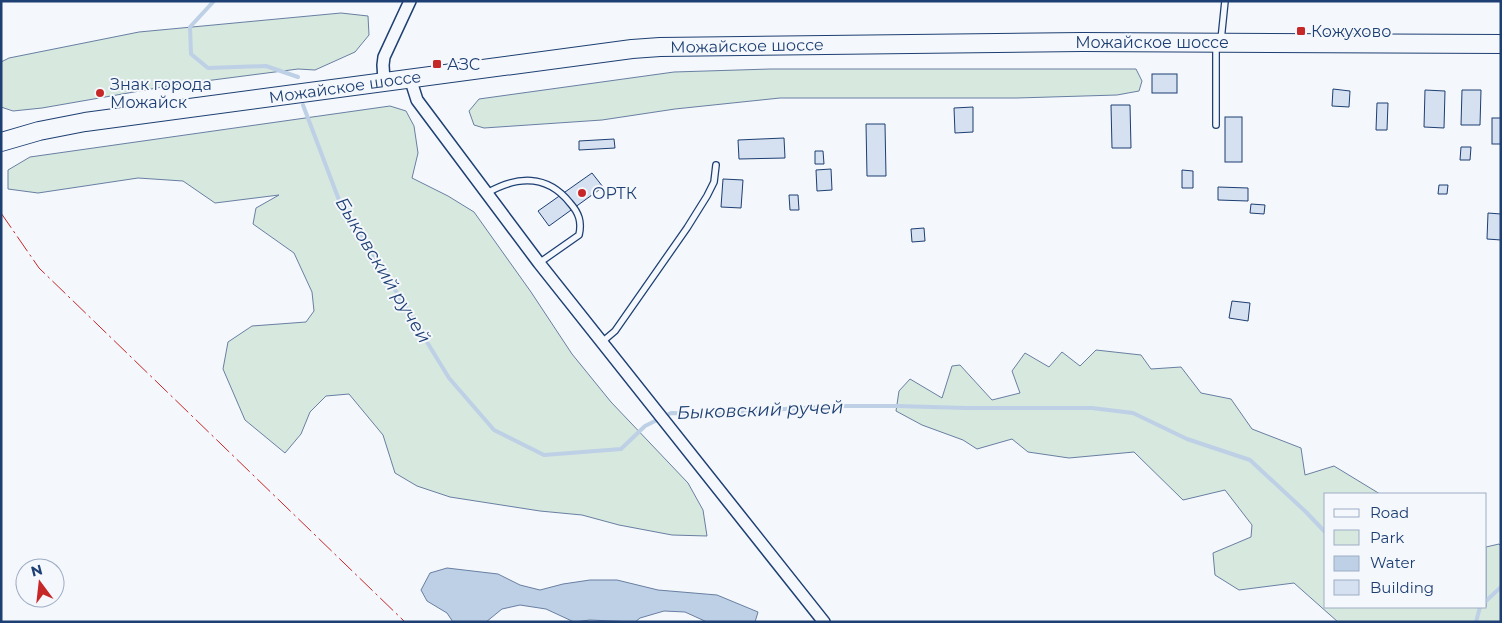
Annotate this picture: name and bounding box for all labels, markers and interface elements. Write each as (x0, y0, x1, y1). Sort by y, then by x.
place label: Кожухово (1311, 22, 1391, 41)
marker: Кожухово (1295, 25, 1307, 37)
street label: Можайское шоссе (1075, 33, 1229, 52)
street label: Можайское шоссе (670, 35, 824, 57)
place label: АЗС (447, 55, 480, 74)
marker: АЗС (431, 58, 443, 70)
street label: Можайское шоссе (268, 67, 422, 107)
place label: Знак города Можайск (110, 75, 212, 112)
marker: Знак города Можайск (94, 87, 106, 99)
place label: ОРТК (592, 184, 637, 203)
marker: ОРТК (576, 187, 588, 199)
water label: Быковский ручей (331, 193, 435, 347)
water label: Быковский ручей (676, 396, 844, 424)
legend (1324, 493, 1487, 608)
text: Road (1370, 503, 1409, 522)
text: Park (1370, 528, 1404, 547)
text: Water (1370, 553, 1416, 572)
north arrow (15, 558, 65, 608)
text: N (29, 560, 44, 581)
text: Building (1370, 578, 1434, 597)

